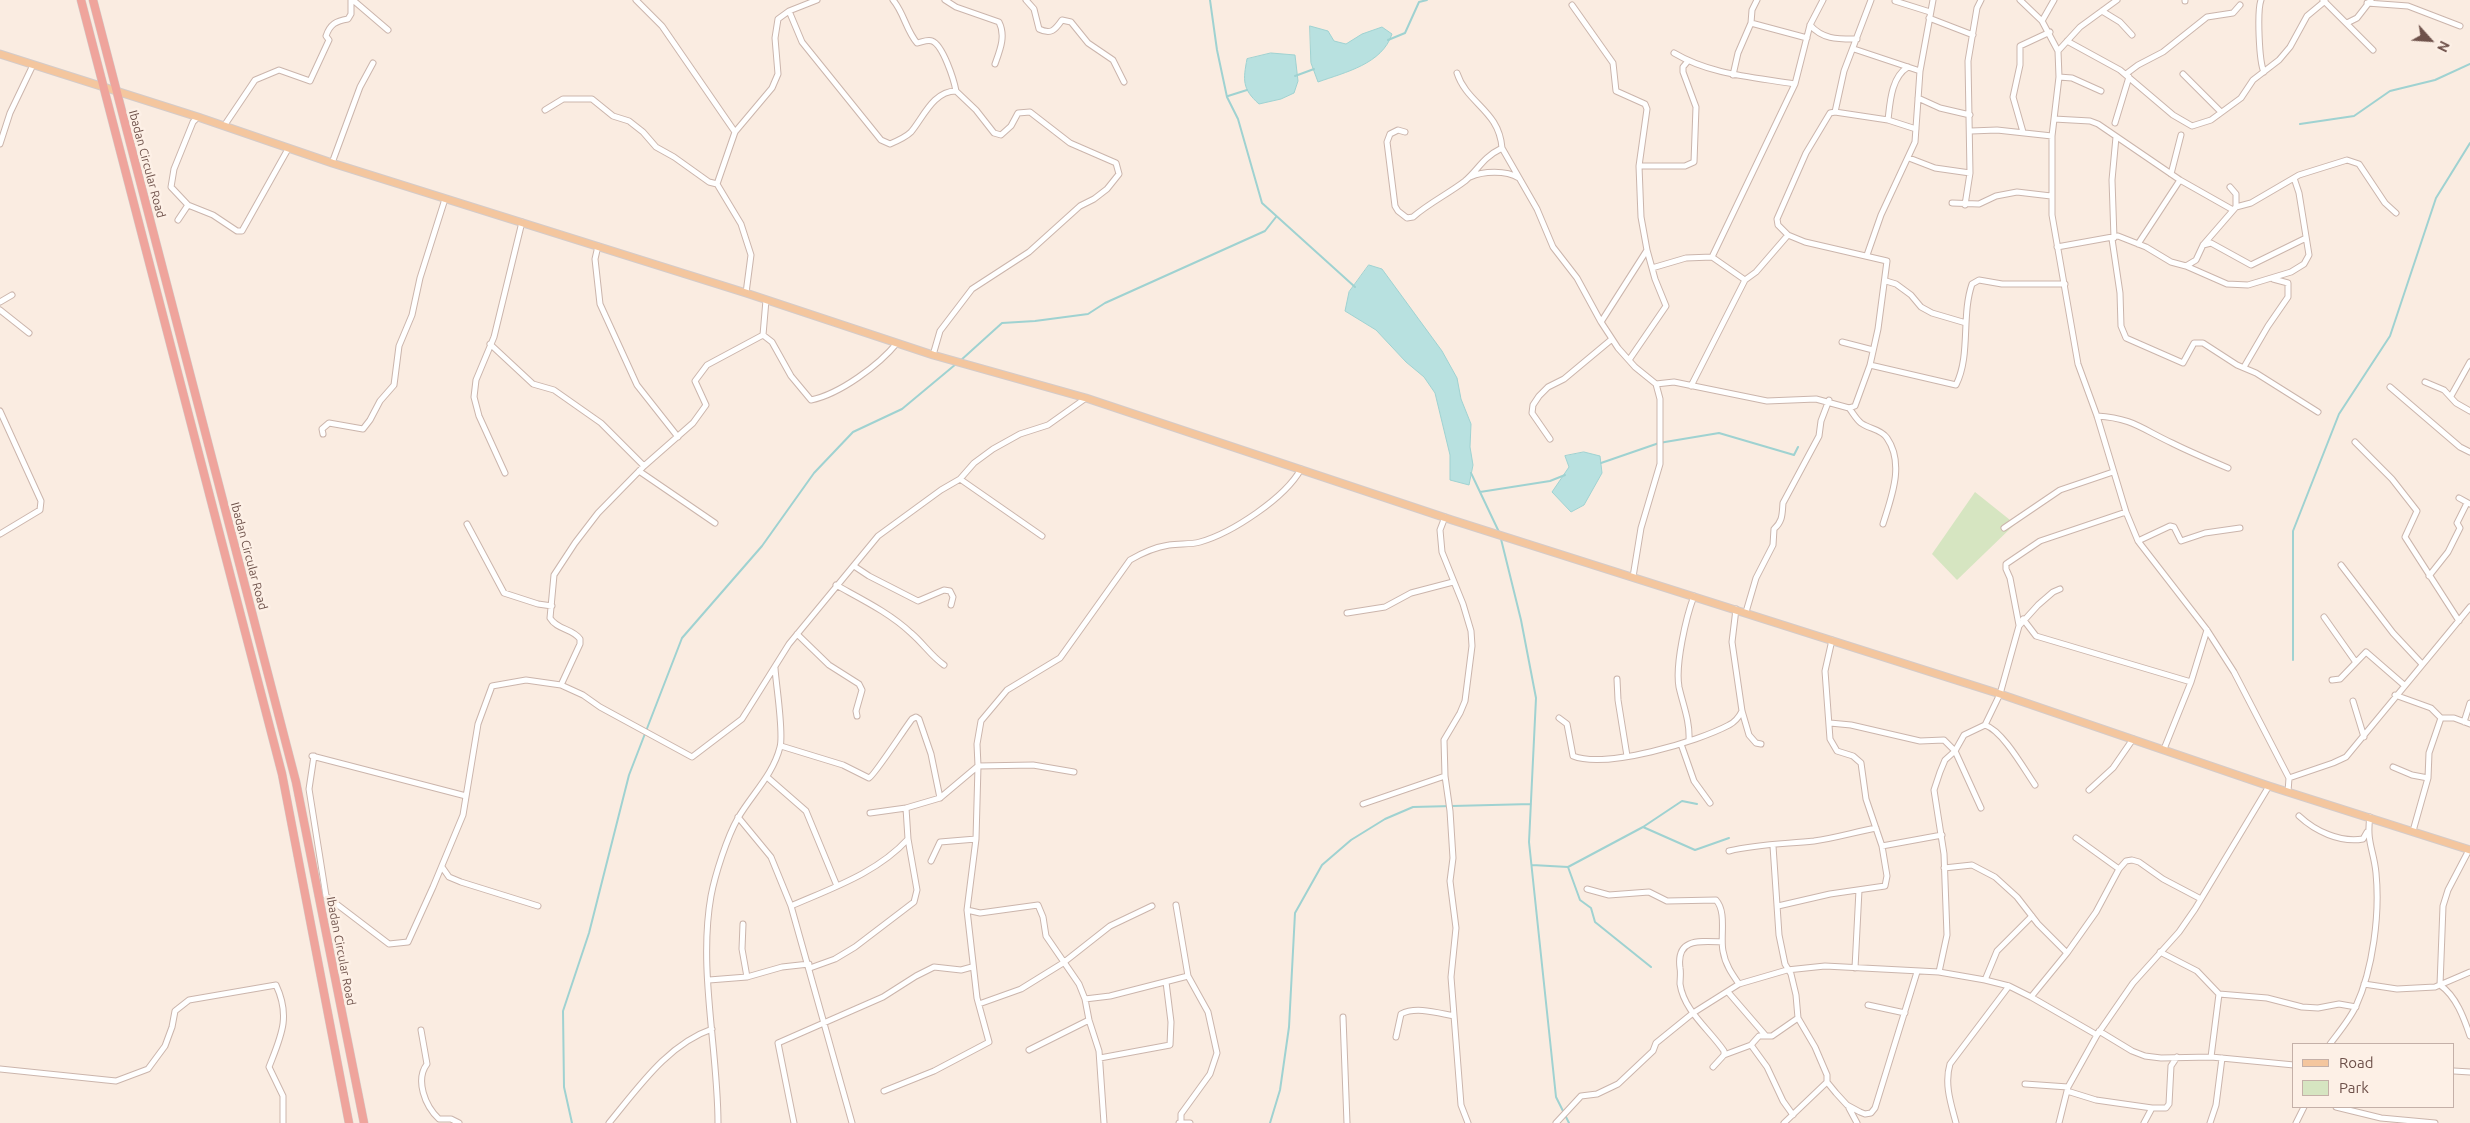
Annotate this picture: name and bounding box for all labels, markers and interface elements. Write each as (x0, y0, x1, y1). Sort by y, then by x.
north arrow (2405, 15, 2455, 65)
text: N (2434, 38, 2453, 55)
street label: Ibadan Circular Road (126, 109, 168, 219)
street label: Ibadan Circular Road (228, 501, 270, 611)
street label: Ibadan Circular Road (323, 895, 359, 1007)
legend (2292, 1043, 2455, 1108)
text: Road (2339, 1054, 2374, 1071)
text: Park (2339, 1079, 2369, 1096)

